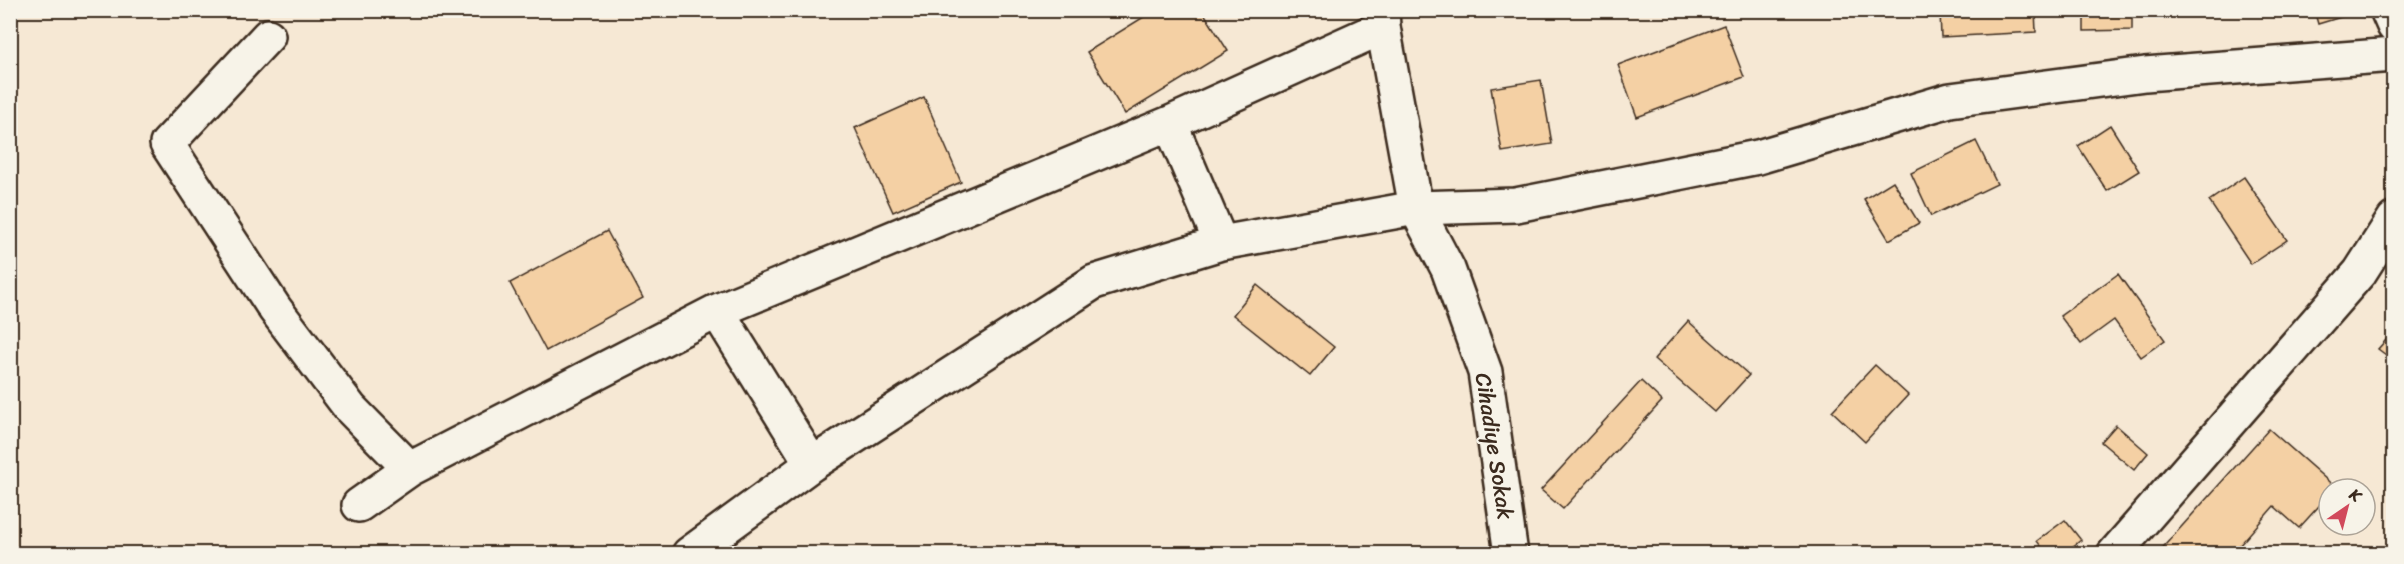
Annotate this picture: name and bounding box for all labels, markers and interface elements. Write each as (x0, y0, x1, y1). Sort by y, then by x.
street label: Cihadiye Sokak (1464, 370, 1525, 522)
north arrow (2317, 477, 2377, 537)
text: K (2342, 480, 2369, 511)

